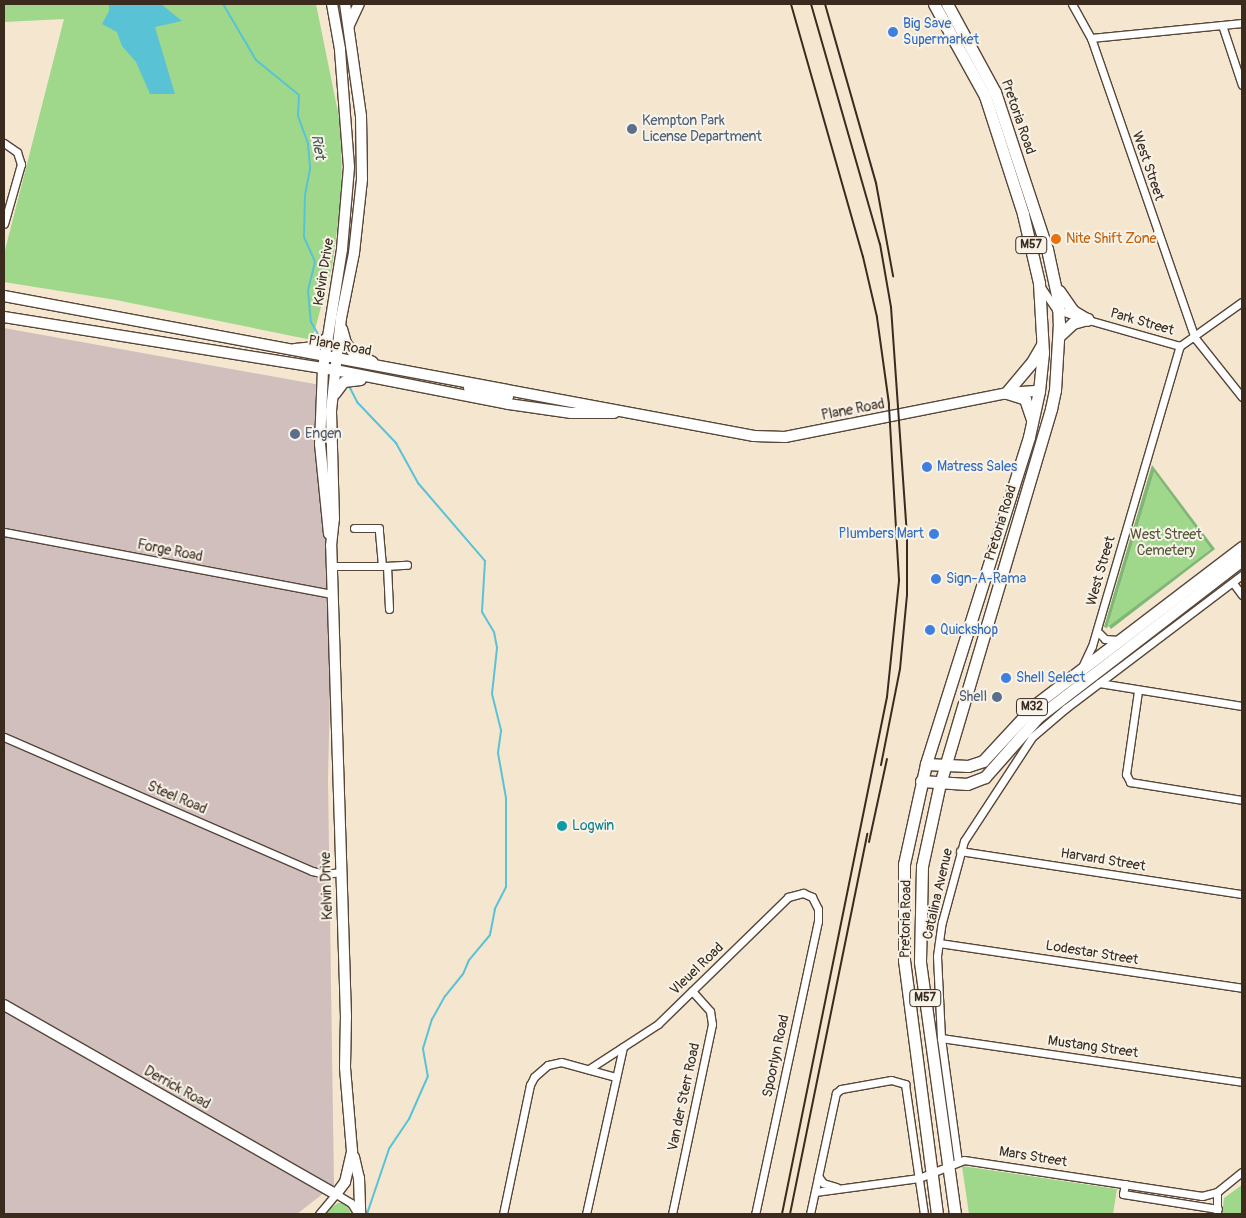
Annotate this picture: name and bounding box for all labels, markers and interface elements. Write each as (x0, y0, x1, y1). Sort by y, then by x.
place label: Big Save Supermarket (903, 16, 979, 48)
marker: Big Save Supermarket (887, 26, 899, 38)
street label: Pretoria Road (997, 77, 1039, 157)
place label: Kempton Park License Department (642, 113, 762, 146)
marker: Kempton Park License Department (626, 123, 638, 135)
street label: West Street (1128, 129, 1168, 203)
water label: Riet (307, 133, 329, 161)
place label: Nite Shift Zone (1066, 231, 1156, 247)
marker: Nite Shift Zone (1050, 233, 1062, 245)
road number: M57 (1015, 236, 1047, 254)
street label: Kelvin Drive (310, 237, 338, 307)
street label: Park Street (1108, 305, 1176, 339)
street label: Plane Road (307, 332, 373, 360)
street label: Plane Road (820, 396, 886, 424)
place label: Engen (305, 426, 342, 442)
marker: Engen (289, 428, 301, 440)
place label: Matress Sales (937, 459, 1017, 475)
marker: Matress Sales (921, 461, 933, 473)
street label: Pretoria Road (982, 483, 1020, 563)
place label: Plumbers Mart (839, 526, 924, 542)
park label: West Street Cemetery (1130, 527, 1202, 560)
marker: Plumbers Mart (928, 528, 940, 540)
street label: West Street (1083, 534, 1119, 608)
street label: Forge Road (136, 536, 204, 566)
place label: Sign-A-Rama (946, 571, 1026, 587)
marker: Sign-A-Rama (930, 573, 942, 585)
place label: Quickshop (940, 622, 998, 638)
marker: Quickshop (924, 624, 936, 636)
place label: Shell Select (1016, 670, 1085, 686)
marker: Shell Select (1000, 672, 1012, 684)
place label: Shell (959, 689, 987, 705)
marker: Shell (991, 691, 1003, 703)
road number: M32 (1016, 698, 1048, 716)
street label: Steel Road (145, 778, 209, 818)
place label: Logwin (572, 818, 614, 834)
marker: Logwin (556, 820, 568, 832)
street label: Harvard Street (1059, 845, 1147, 875)
street label: Catalina Avenue (919, 847, 957, 941)
street label: Kelvin Drive (317, 852, 337, 920)
street label: Pretoria Road (897, 880, 915, 958)
street label: Lodestar Street (1044, 937, 1140, 969)
street label: Vleuel Road (667, 939, 727, 999)
road number: M57 (909, 988, 941, 1008)
street label: Spoorlyn Road (759, 1013, 793, 1099)
street label: Mustang Street (1047, 1032, 1139, 1062)
street label: Van der Sterr Road (664, 1041, 704, 1153)
street label: Derrick Road (141, 1063, 213, 1113)
street label: Mars Street (998, 1143, 1068, 1171)

